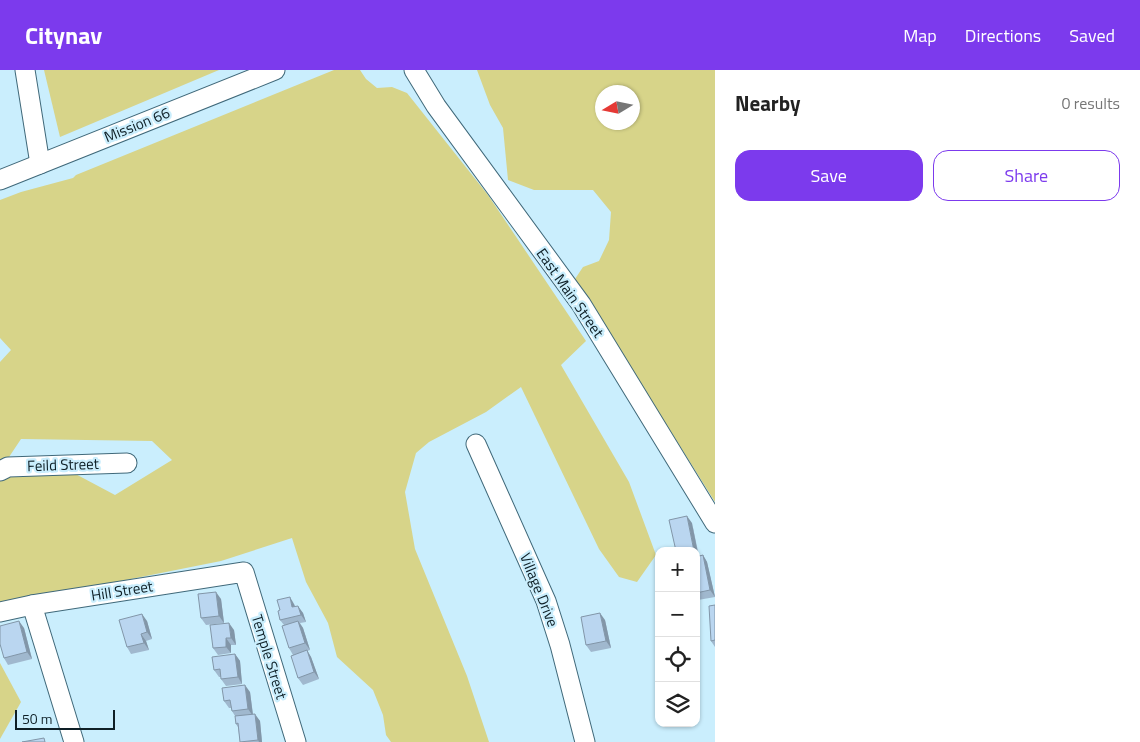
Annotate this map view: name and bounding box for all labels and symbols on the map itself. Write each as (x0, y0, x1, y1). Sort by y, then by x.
north arrow (595, 85, 640, 130)
street label: Mission 66 (100, 101, 173, 148)
street label: East Main Street (531, 243, 610, 343)
street label: Feild Street (27, 452, 100, 477)
street label: Village Drive (514, 549, 565, 630)
street label: Hill Street (89, 574, 155, 607)
street label: Temple Street (246, 612, 293, 703)
scale bar (15, 707, 115, 730)

